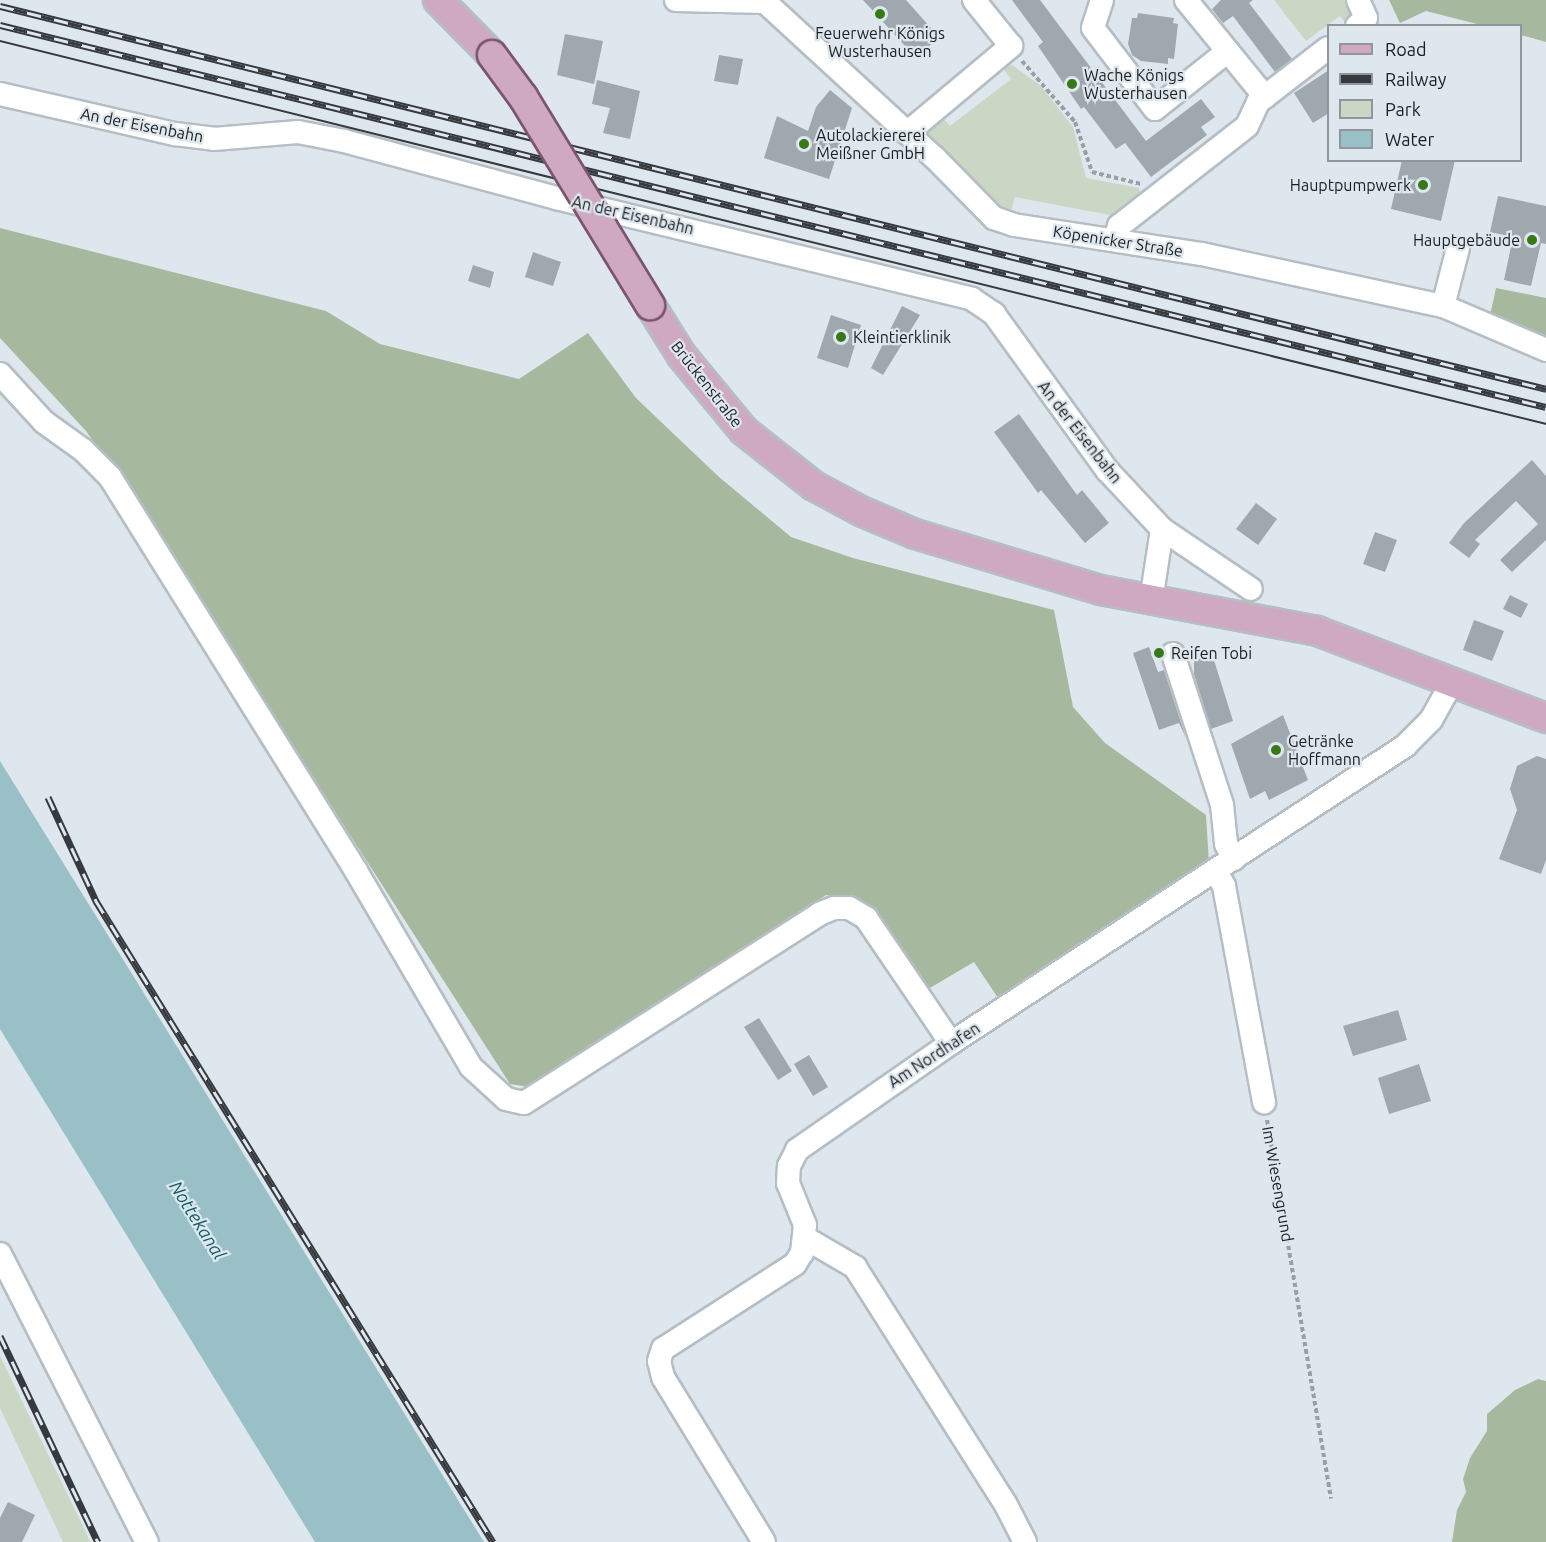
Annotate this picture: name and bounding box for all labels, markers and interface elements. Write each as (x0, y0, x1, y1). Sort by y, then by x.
marker: Feuerwehr Königs Wusterhausen (873, 7, 887, 21)
place label: Feuerwehr Königs Wusterhausen (815, 23, 945, 61)
legend (1327, 24, 1522, 162)
text: Road (1385, 39, 1427, 59)
place label: Wache Königs Wusterhausen (1084, 65, 1187, 103)
text: Railway (1385, 69, 1446, 89)
marker: Wache Königs Wusterhausen (1065, 77, 1079, 91)
text: Park (1385, 99, 1421, 119)
street label: An der Eisenbahn (79, 104, 205, 146)
place label: Autolackiererei Meißner GmbH (816, 125, 925, 163)
text: Water (1385, 129, 1434, 149)
marker: Autolackiererei Meißner GmbH (797, 137, 811, 151)
place label: Hauptpumpwerk (1290, 175, 1411, 195)
marker: Hauptpumpwerk (1416, 178, 1430, 192)
street label: An der Eisenbahn (570, 192, 696, 238)
street label: Köpenicker Straße (1052, 221, 1184, 261)
place label: Hauptgebäude (1413, 230, 1520, 250)
marker: Hauptgebäude (1525, 233, 1539, 247)
place label: Kleintierklinik (853, 327, 951, 347)
marker: Kleintierklinik (834, 330, 848, 344)
street label: Brückenstraße (667, 337, 747, 431)
street label: An der Eisenbahn (1034, 377, 1126, 487)
place label: Reifen Tobi (1171, 643, 1252, 663)
marker: Reifen Tobi (1152, 646, 1166, 660)
place label: Getränke Hoffmann (1288, 731, 1361, 769)
marker: Getränke Hoffmann (1269, 743, 1283, 757)
street label: Am Nordhafen (885, 1018, 983, 1092)
street label: Im Wiesengrund (1258, 1125, 1298, 1243)
water label: Nottekanal (165, 1177, 231, 1263)

